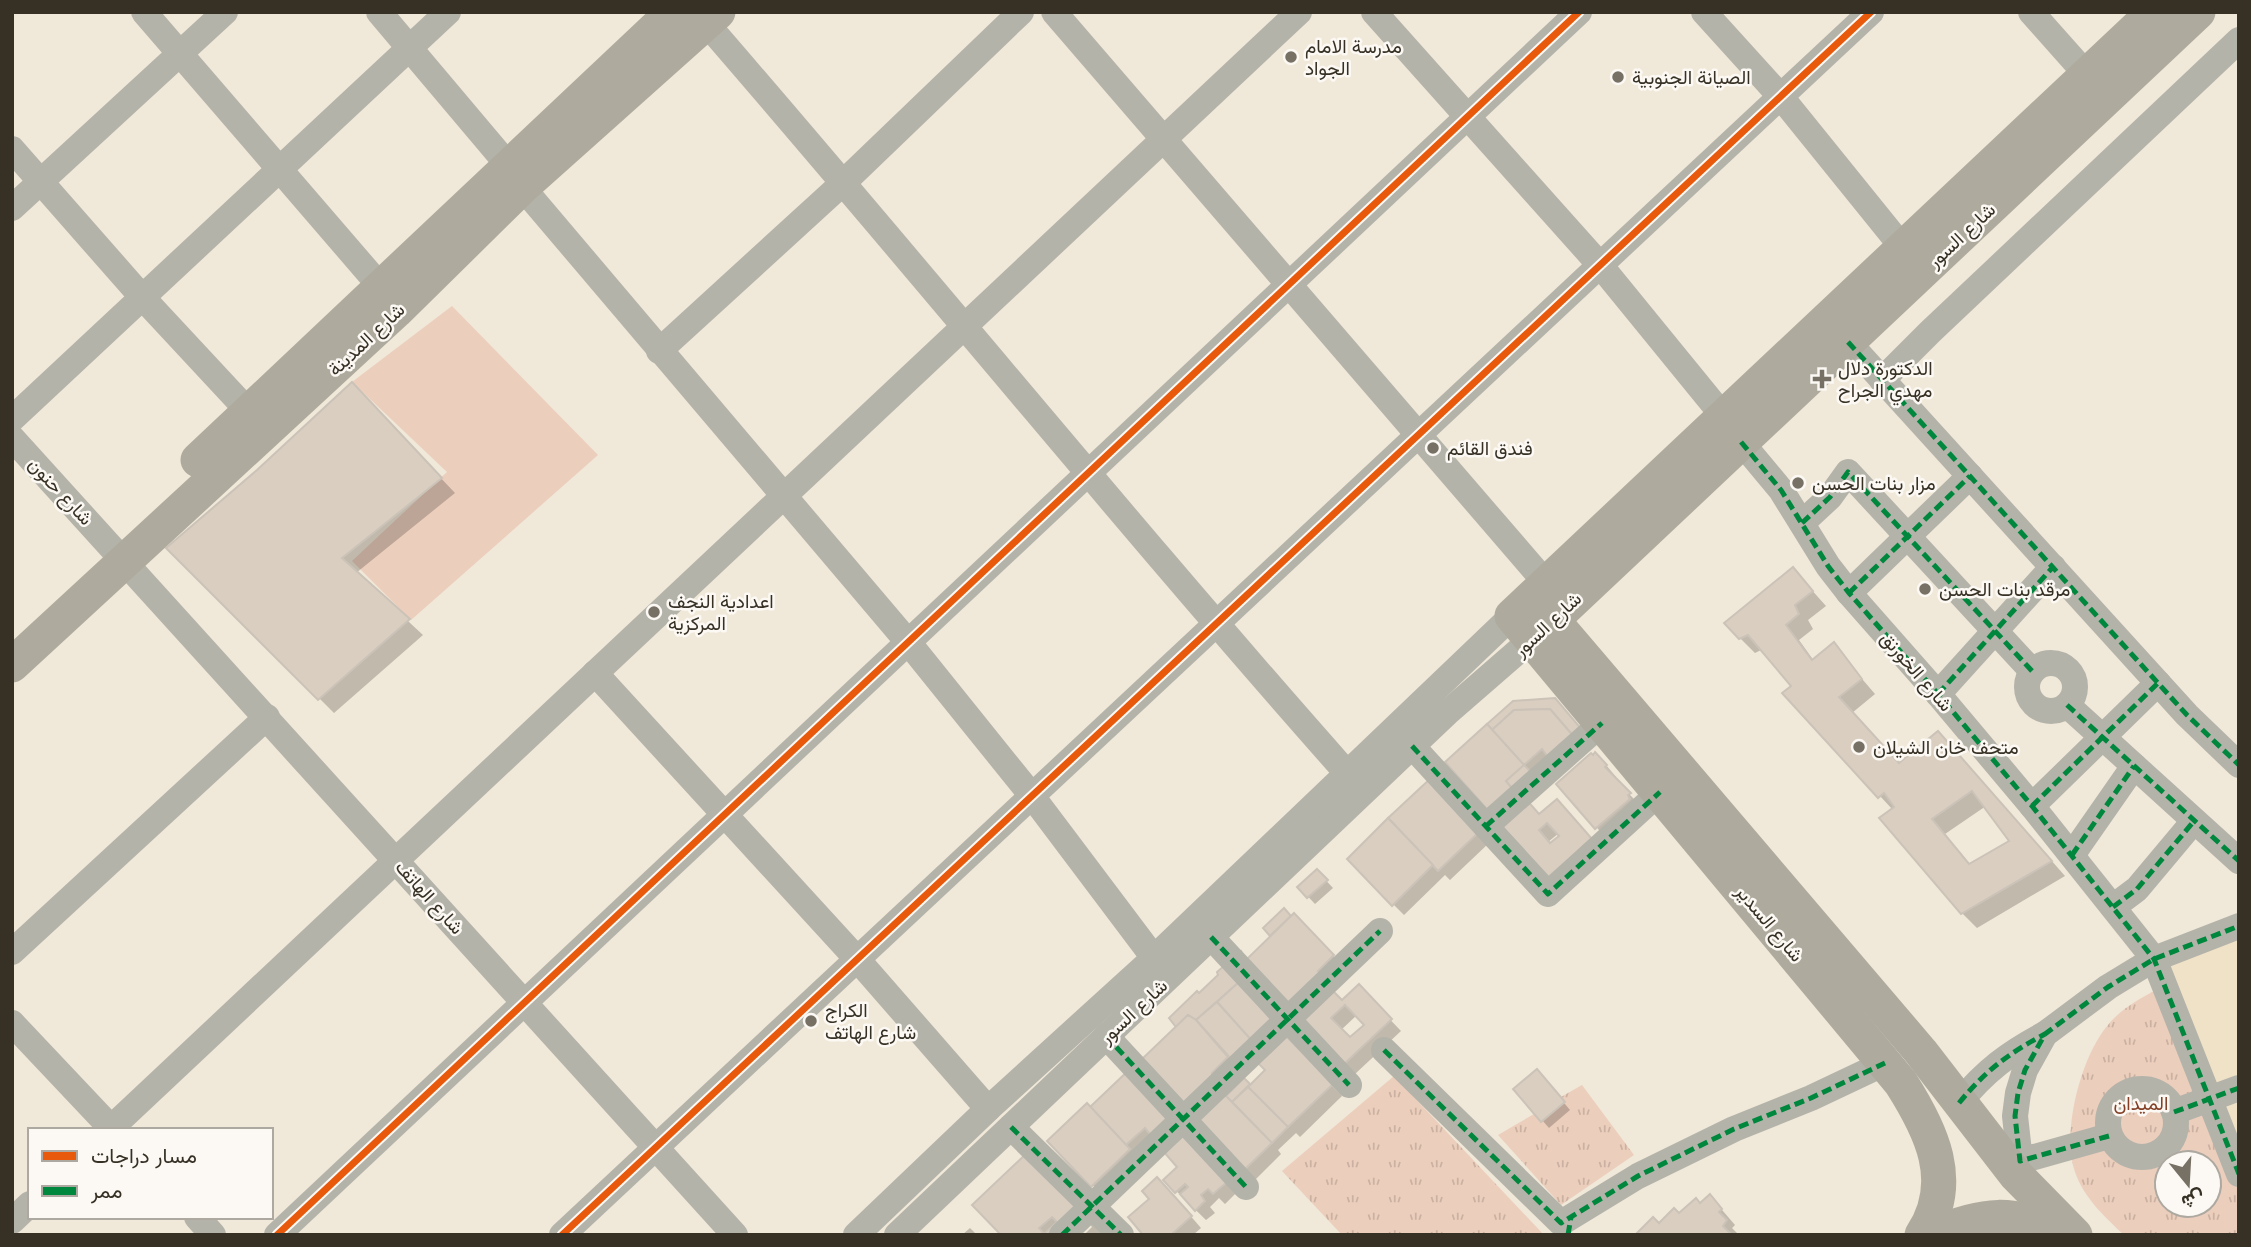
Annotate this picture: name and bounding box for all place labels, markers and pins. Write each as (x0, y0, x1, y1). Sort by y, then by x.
place label: مدرسة الامام الجواد (1305, 34, 1402, 80)
marker: مدرسة الامام الجواد (1283, 49, 1299, 65)
place label: الصيانة الجنوبية (1632, 65, 1751, 89)
marker: الصيانة الجنوبية (1610, 69, 1626, 85)
place label: الدكتورة دلال مهدي الجراح (1838, 356, 1933, 406)
marker: الدكتورة دلال مهدي الجراح (1812, 369, 1832, 389)
place label: فندق القائم (1447, 436, 1533, 461)
marker: فندق القائم (1425, 440, 1441, 456)
place label: مزار بنات الحسن (1812, 471, 1936, 495)
marker: مزار بنات الحسن (1790, 475, 1806, 491)
place label: مرقد بنات الحسن (1939, 577, 2071, 601)
marker: مرقد بنات الحسن (1917, 581, 1933, 597)
place label: اعدادية النجف المركزية (668, 589, 774, 635)
marker: اعدادية النجف المركزية (646, 604, 662, 620)
place label: متحف خان الشيلان (1873, 735, 2019, 759)
marker: متحف خان الشيلان (1851, 739, 1867, 755)
place label: الكراج شارع الهاتف (825, 998, 916, 1045)
marker: الكراج شارع الهاتف (803, 1013, 819, 1029)

